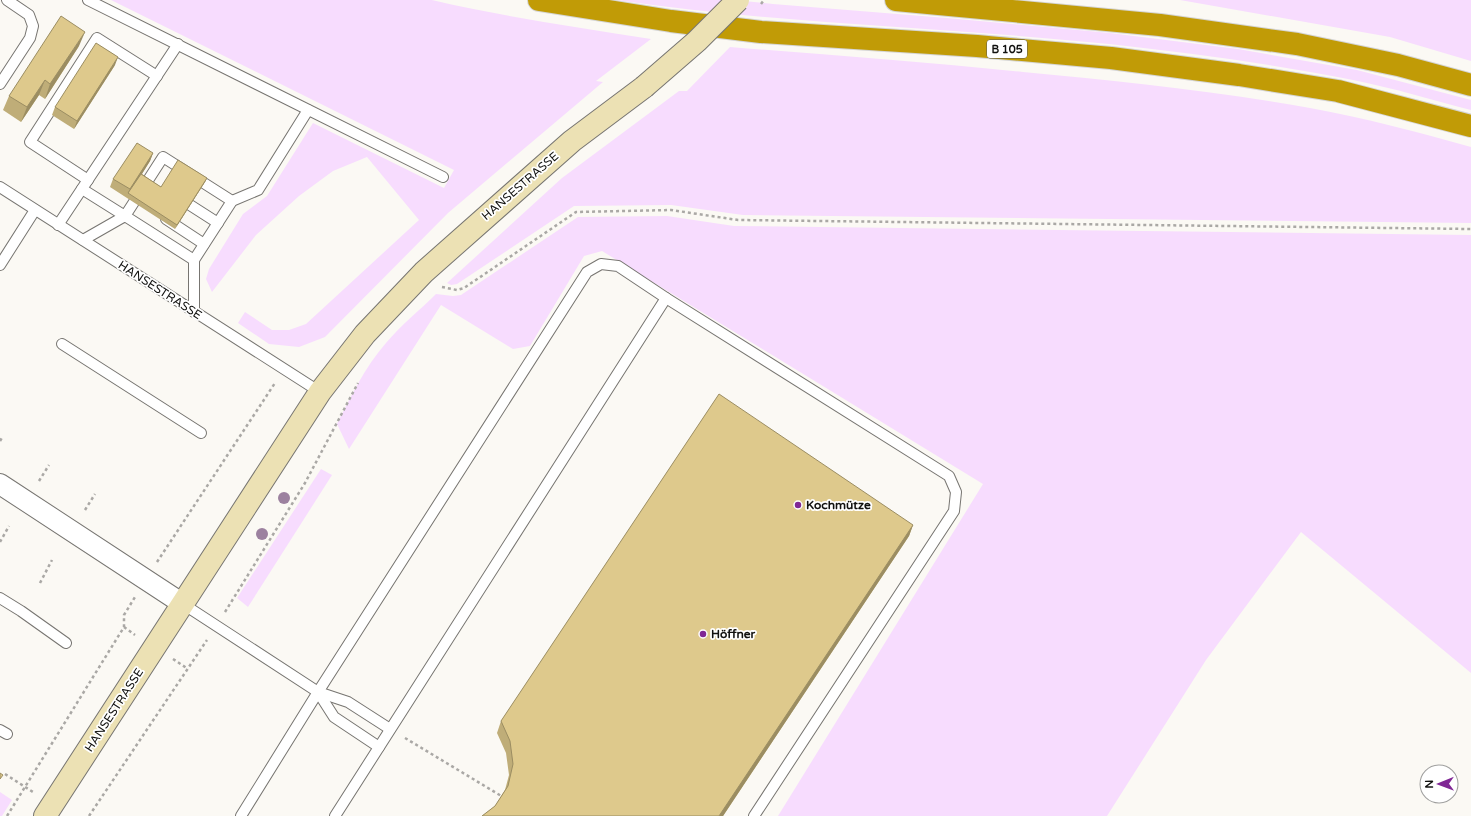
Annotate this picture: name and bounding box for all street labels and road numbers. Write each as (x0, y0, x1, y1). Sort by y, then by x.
road number: B 105 (987, 40, 1027, 58)
street label: HANSESTRASSE (479, 149, 561, 223)
street label: HANSESTRASSE (116, 258, 205, 322)
street label: HANSESTRASSE (82, 665, 146, 754)

